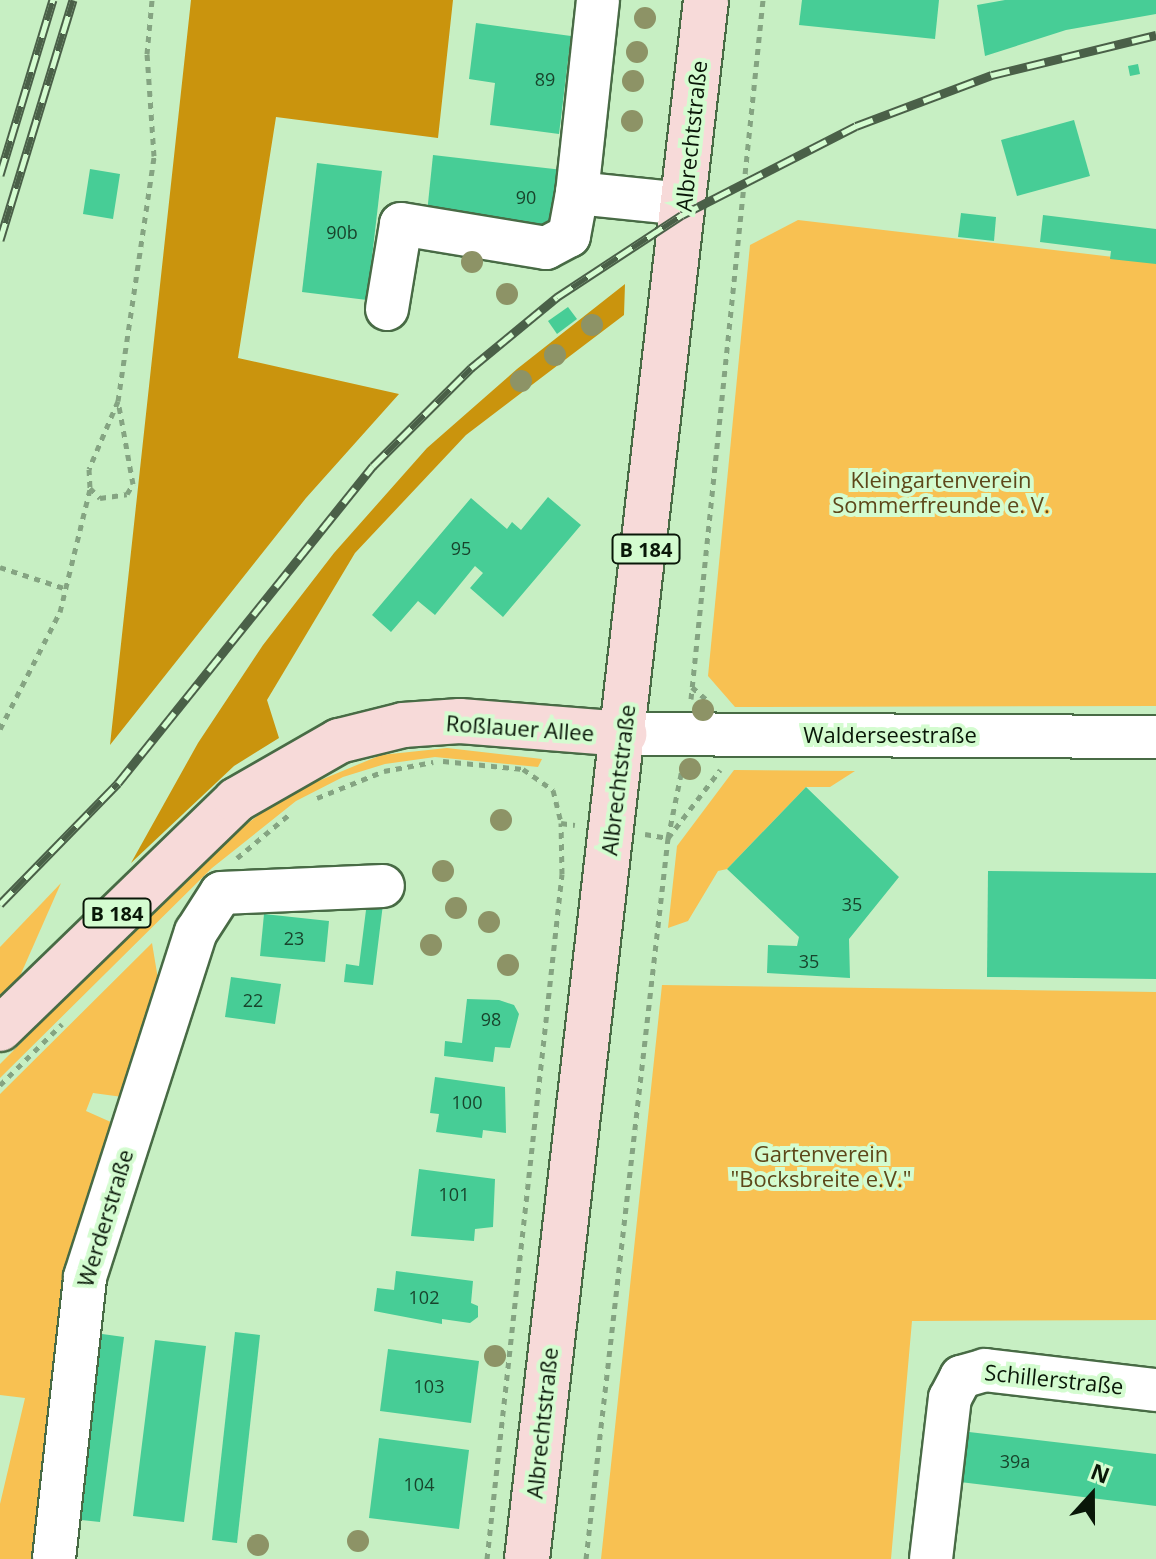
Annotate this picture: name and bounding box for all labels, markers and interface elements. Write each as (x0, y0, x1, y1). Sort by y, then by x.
street label: Albrechtstraße (670, 59, 712, 213)
house number: 89 (535, 68, 555, 90)
house number: 90 (516, 186, 536, 208)
house number: 90b (326, 221, 358, 243)
park label: Kleingartenverein Sommerfreunde e. V. (832, 466, 1050, 518)
road number: B 184 (610, 533, 682, 565)
house number: 95 (451, 537, 471, 559)
street label: Albrechtstraße (596, 703, 640, 857)
street label: Roßlauer Allee (445, 710, 595, 746)
street label: Walderseestraße (803, 722, 977, 748)
house number: 35 (842, 893, 862, 915)
road number: B 184 (81, 897, 153, 929)
house number: 23 (284, 927, 304, 949)
house number: 35 (799, 950, 819, 972)
house number: 22 (243, 989, 263, 1011)
house number: 98 (481, 1008, 501, 1030)
house number: 100 (452, 1091, 482, 1113)
park label: Gartenverein "Bocksbreite e.V." (731, 1140, 911, 1192)
street label: Werderstraße (72, 1146, 138, 1290)
house number: 101 (439, 1183, 469, 1205)
house number: 102 (409, 1286, 439, 1308)
street label: Albrechtstraße (521, 1346, 563, 1500)
street label: Schillerstraße (983, 1359, 1125, 1399)
house number: 103 (414, 1375, 444, 1397)
house number: 39a (1000, 1450, 1030, 1472)
north arrow (1052, 1455, 1132, 1535)
text: N (1087, 1455, 1114, 1490)
house number: 104 (404, 1473, 434, 1495)

